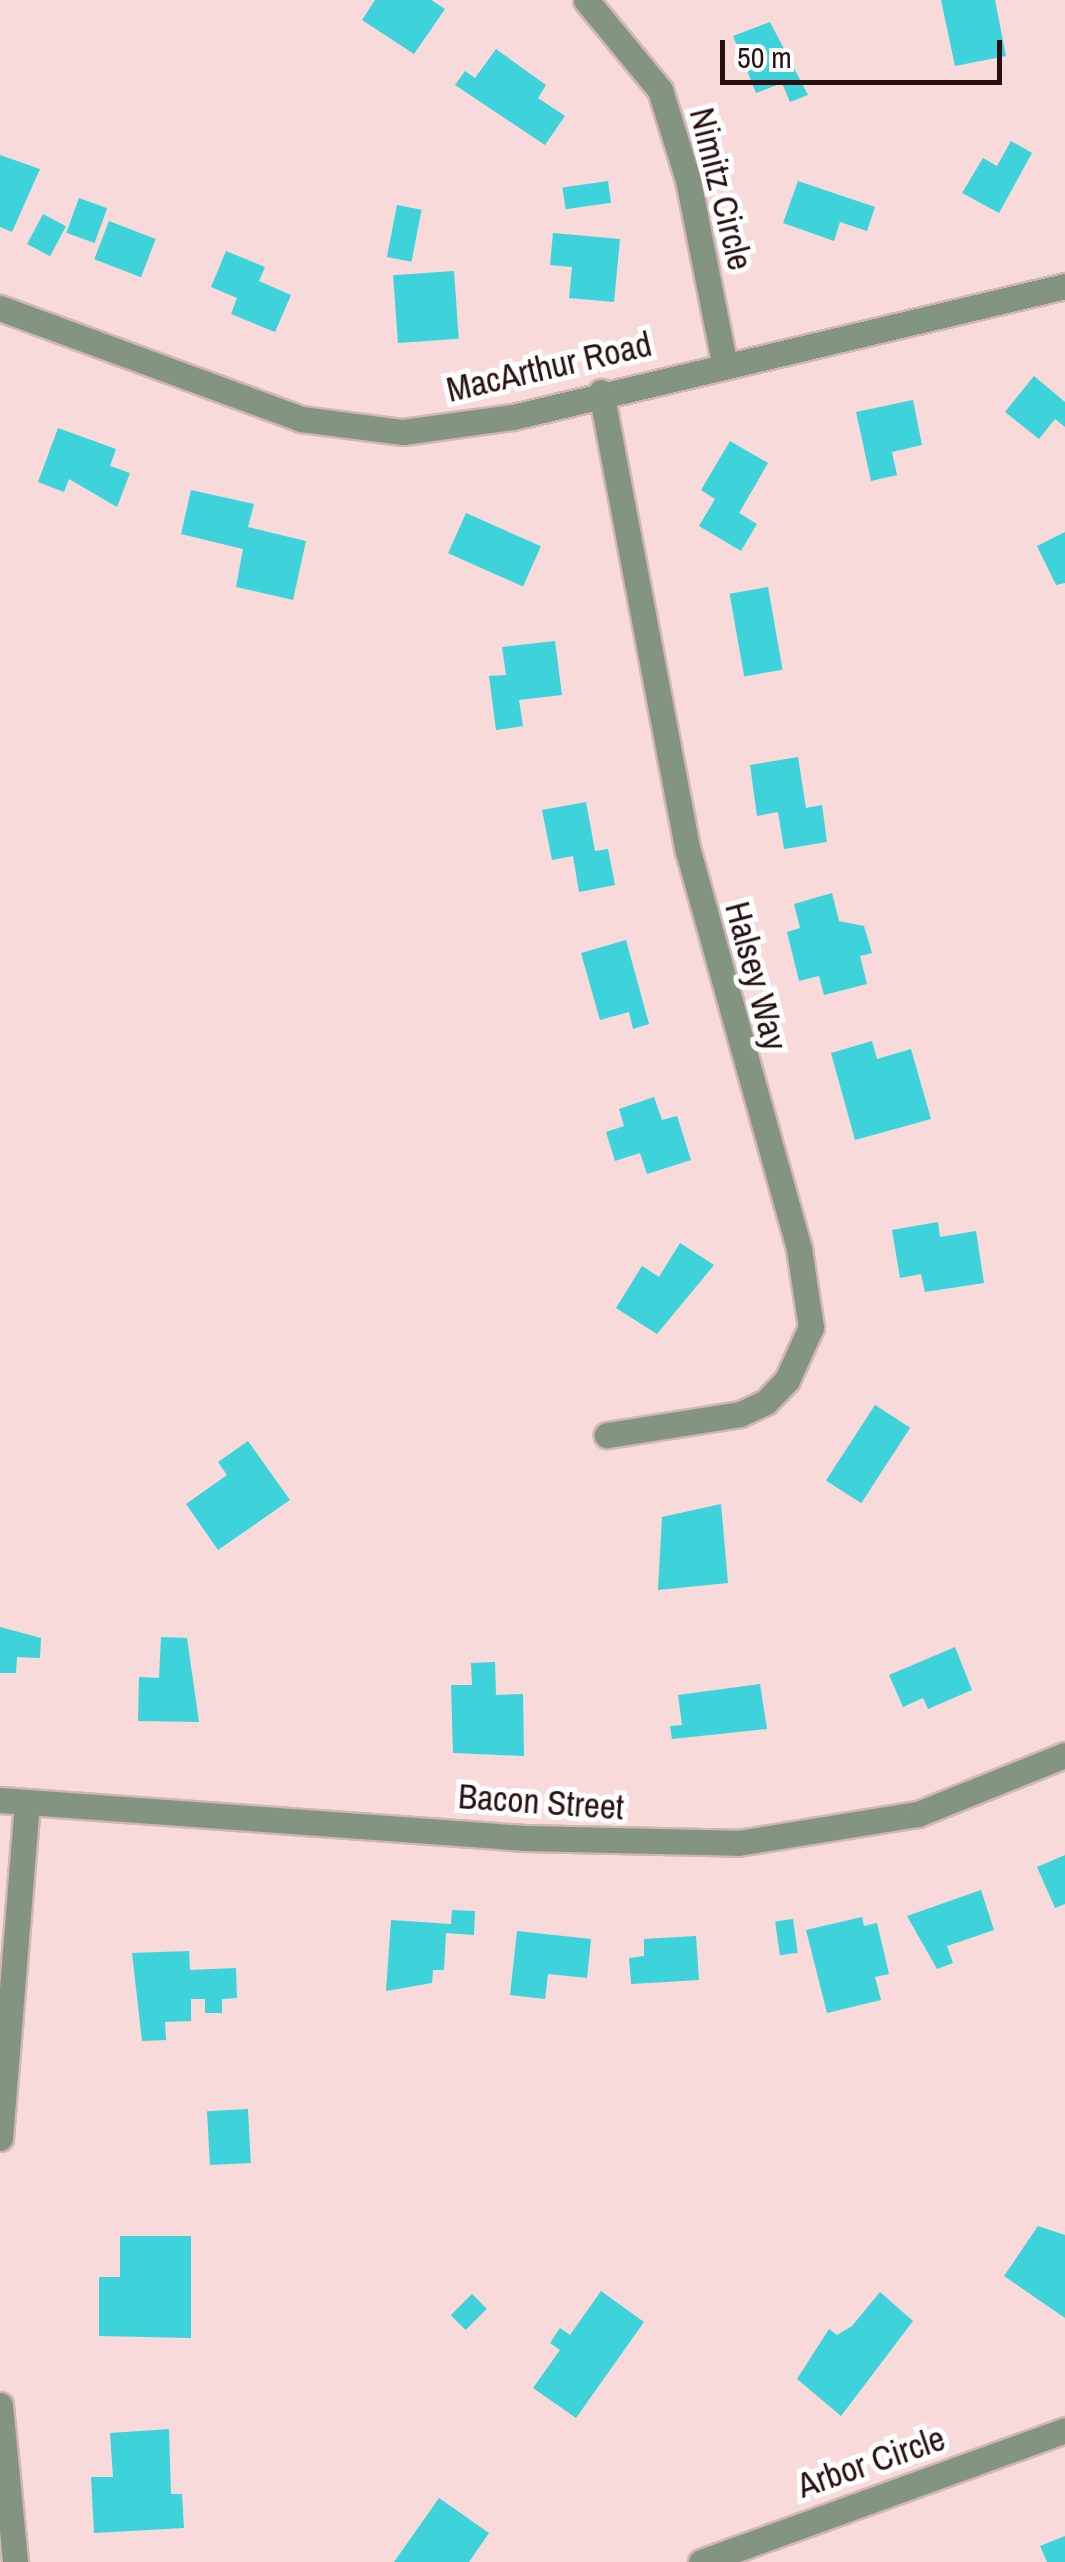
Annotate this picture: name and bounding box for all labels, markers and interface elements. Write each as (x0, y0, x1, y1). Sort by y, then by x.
scale bar (725, 20, 1008, 82)
text: 50 m (737, 37, 792, 77)
street label: Nimitz Circle (681, 103, 761, 275)
street label: MacArthur Road (442, 323, 656, 411)
street label: Halsey Way (716, 897, 796, 1055)
street label: Bacon Street (457, 1775, 625, 1829)
street label: Arbor Circle (792, 2417, 950, 2507)

